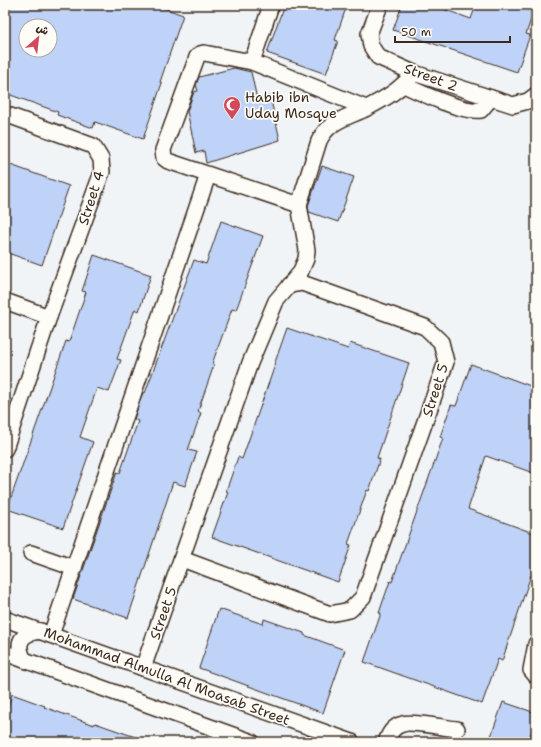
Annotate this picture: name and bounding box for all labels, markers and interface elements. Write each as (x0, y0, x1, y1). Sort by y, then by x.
north arrow (18, 18, 58, 58)
scale bar (395, 18, 510, 44)
text: ش (34, 20, 51, 39)
text: 50 m (401, 24, 431, 40)
street label: Street 2 (402, 59, 460, 95)
place label: Habib ibn Uday Mosque (245, 88, 337, 122)
mosque icon: Habib ibn Uday Mosque (222, 95, 242, 120)
street label: Street 4 (74, 169, 108, 227)
street label: Street 5 (418, 361, 452, 419)
street label: Street 5 (146, 584, 180, 642)
street label: Mohammad Almulla Al Moasab Street (41, 623, 293, 729)

